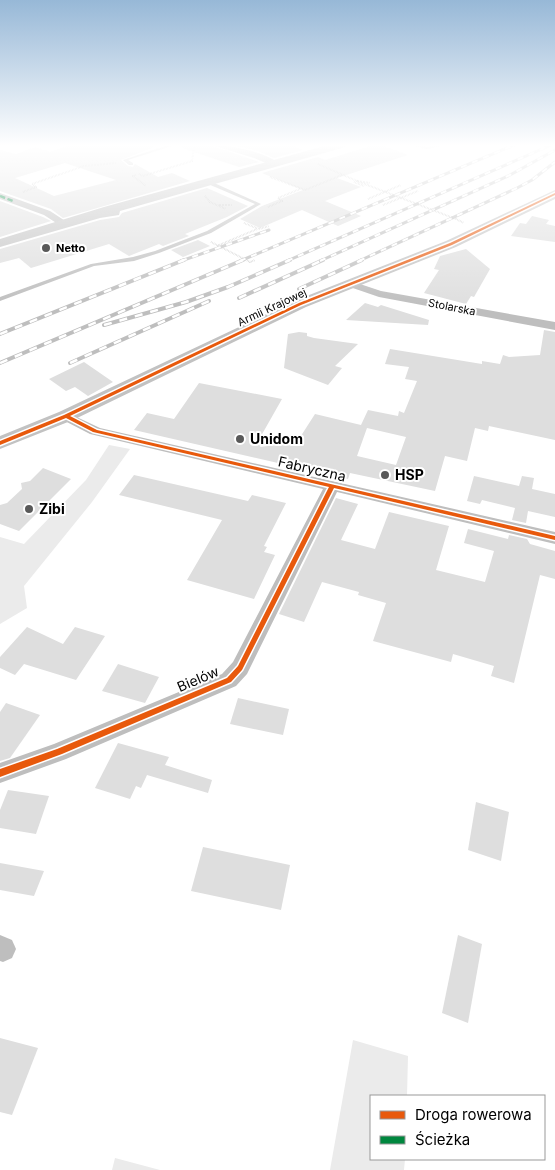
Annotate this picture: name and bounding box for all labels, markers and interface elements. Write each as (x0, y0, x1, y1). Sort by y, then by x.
place label: Netto (56, 241, 85, 255)
marker: Netto (40, 242, 52, 254)
street label: Armii Krajowej (235, 285, 309, 329)
street label: Stolarska (427, 296, 477, 318)
place label: Unidom (250, 430, 303, 447)
marker: Unidom (234, 433, 246, 445)
street label: Fabryczna (277, 452, 348, 485)
place label: HSP (395, 466, 424, 483)
marker: HSP (379, 469, 391, 481)
place label: Zibi (39, 500, 65, 517)
marker: Zibi (23, 503, 35, 515)
street label: Bielów (174, 662, 221, 695)
legend (370, 1095, 545, 1160)
text: Droga rowerowa (415, 1105, 532, 1124)
text: Ścieżka (415, 1130, 470, 1149)

